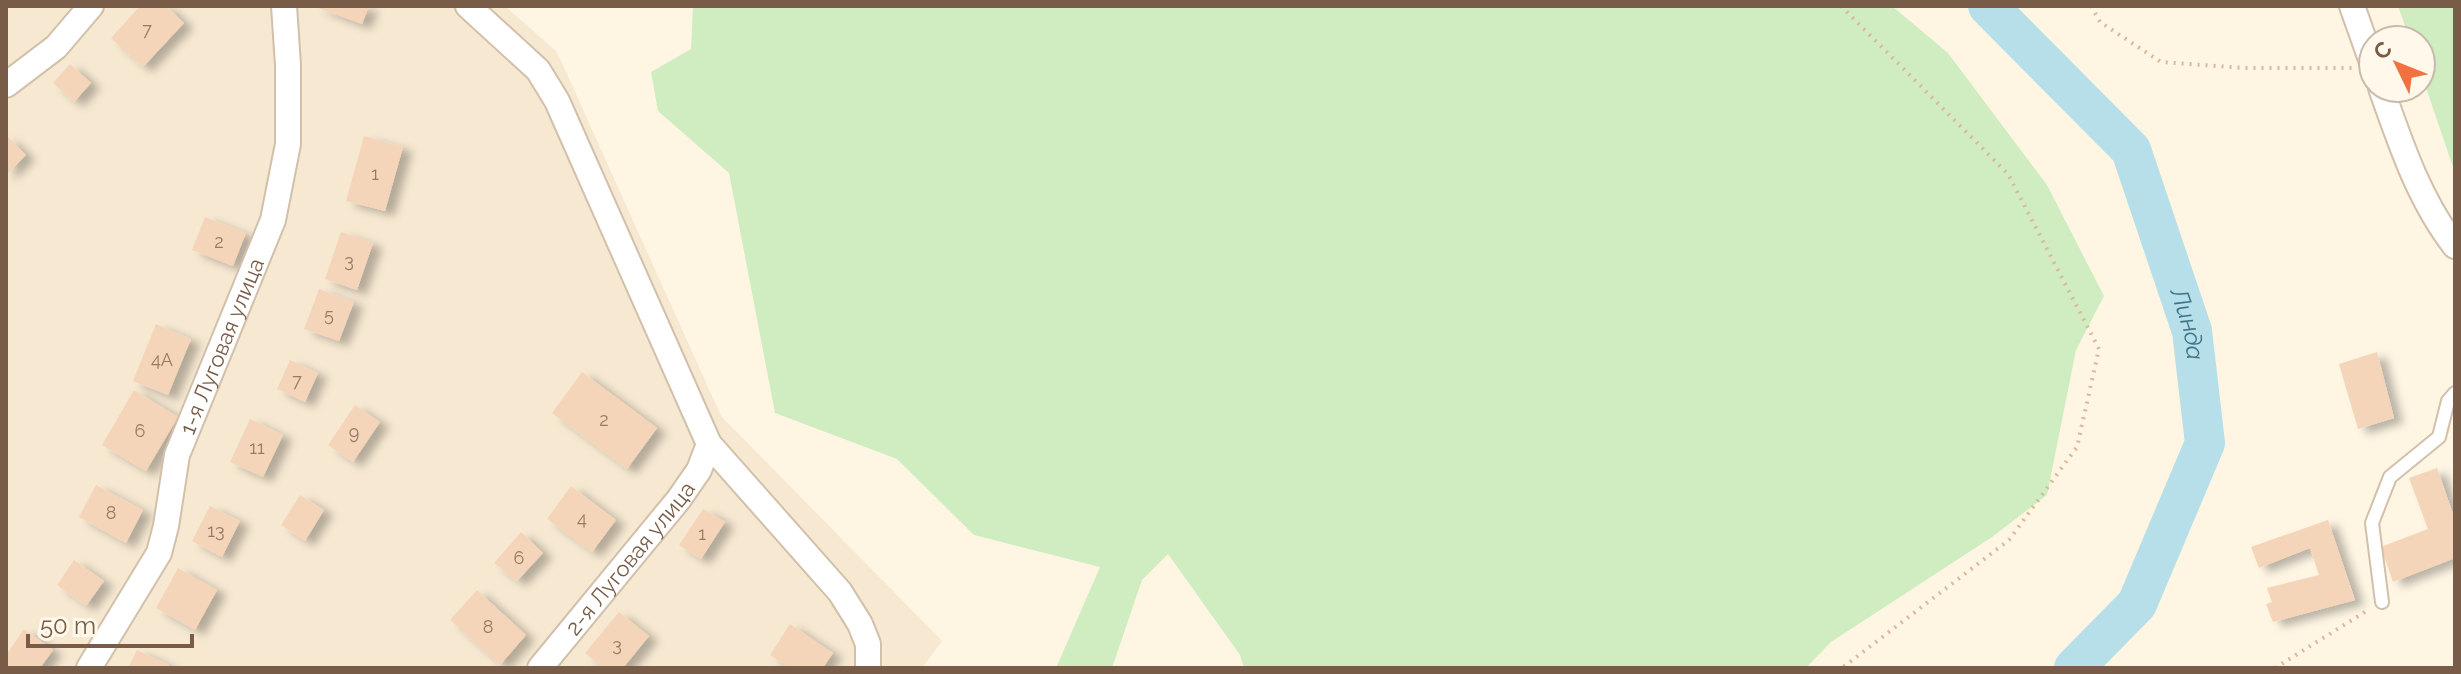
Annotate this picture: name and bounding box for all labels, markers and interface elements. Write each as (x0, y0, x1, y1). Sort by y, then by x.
house number: 7 (142, 19, 152, 40)
north arrow (2357, 24, 2437, 104)
text: С (2368, 36, 2397, 65)
house number: 1 (371, 163, 379, 184)
house number: 2 (214, 231, 224, 252)
house number: 3 (344, 250, 354, 271)
street label: 1-я Луговая улица (174, 254, 269, 438)
water label: Линда (2164, 283, 2210, 361)
house number: 5 (324, 304, 334, 325)
house number: 4А (151, 349, 173, 370)
house number: 7 (292, 370, 302, 391)
house number: 2 (599, 409, 609, 430)
house number: 6 (135, 420, 146, 441)
house number: 9 (349, 422, 359, 443)
house number: 11 (249, 437, 265, 458)
street label: 2-я Луговая улица (560, 477, 700, 640)
house number: 8 (106, 502, 116, 523)
house number: 4 (577, 508, 587, 529)
house number: 13 (207, 520, 225, 541)
house number: 1 (698, 523, 706, 544)
house number: 6 (514, 547, 525, 568)
scale bar (28, 598, 192, 648)
text: 50 m (40, 611, 96, 640)
house number: 8 (483, 616, 493, 637)
house number: 3 (612, 634, 622, 655)

